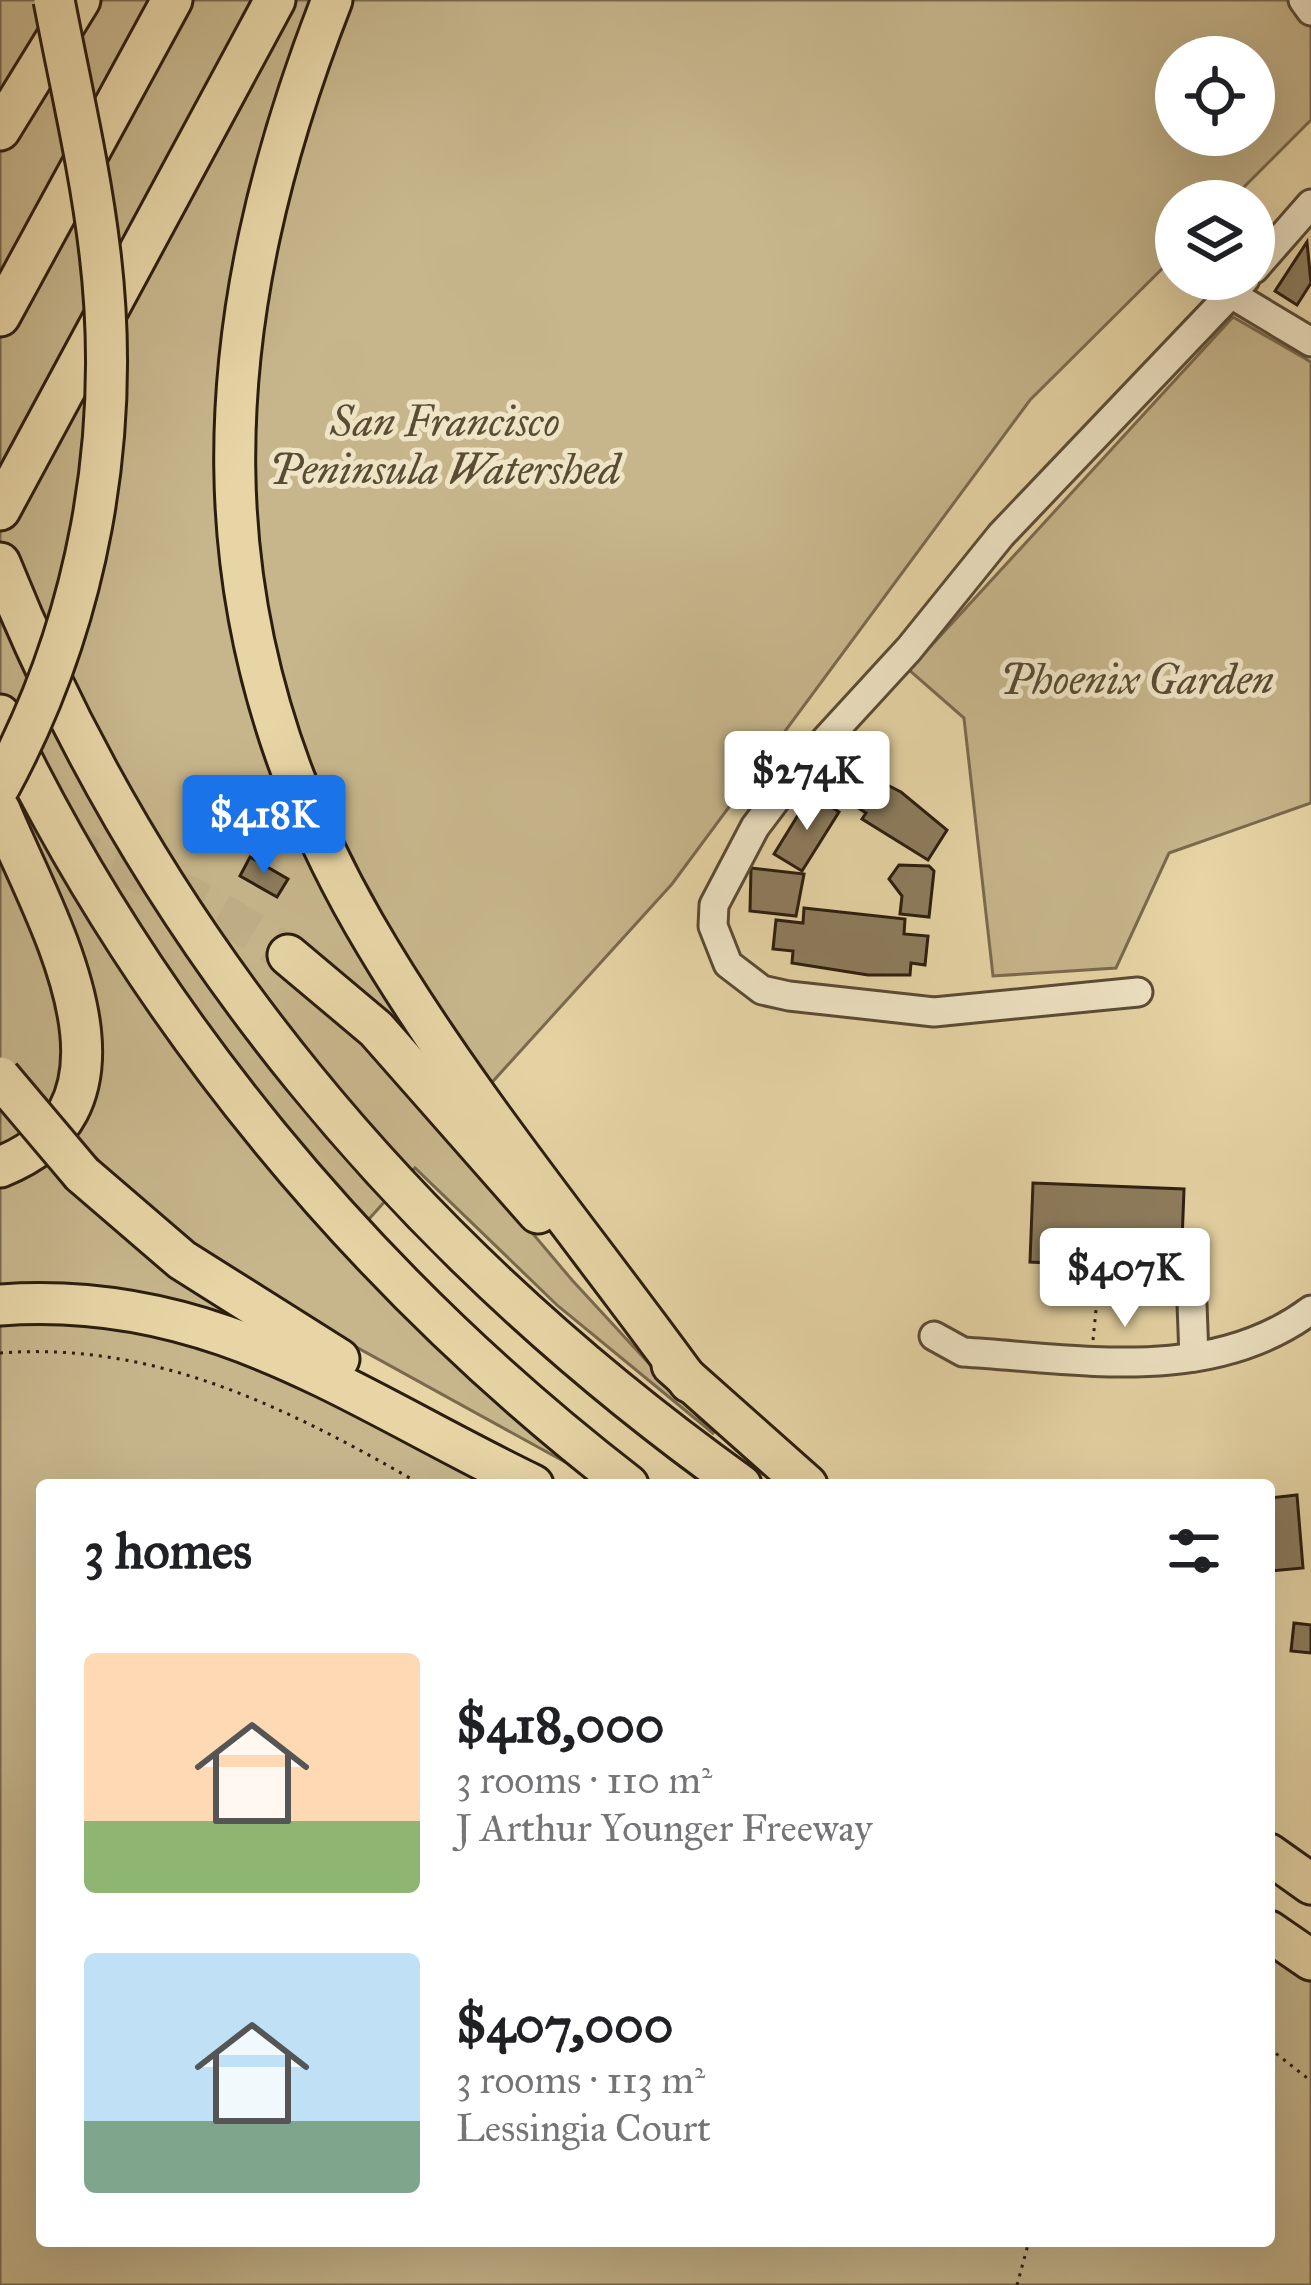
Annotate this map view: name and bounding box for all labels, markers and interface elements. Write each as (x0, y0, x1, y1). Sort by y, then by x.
map controls (1155, 36, 1275, 300)
button: locate (1155, 36, 1275, 156)
button: layers (1155, 180, 1275, 300)
park label: San Francisco Peninsula Watershed (270, 396, 624, 496)
park label: Phoenix Garden (1000, 654, 1274, 706)
pin: $274K (723, 731, 891, 833)
text: $274K (752, 746, 862, 794)
pin: $418K (180, 775, 348, 877)
text: $418K (210, 790, 318, 838)
pin: $407K (1041, 1228, 1209, 1330)
text: $407K (1067, 1243, 1183, 1291)
icon: filters (1161, 1518, 1227, 1584)
text: 3 homes (84, 1520, 252, 1582)
text: $418,000 (456, 1694, 665, 1756)
icon: home (180, 1701, 324, 1845)
text: 3 rooms · 110 m² (456, 1756, 712, 1804)
text: J Arthur Younger Freeway (456, 1804, 873, 1852)
text: $407,000 (456, 1994, 673, 2056)
icon: home (180, 2001, 324, 2145)
text: 3 rooms · 113 m² (456, 2056, 705, 2104)
text: Lessingia Court (456, 2104, 711, 2152)

